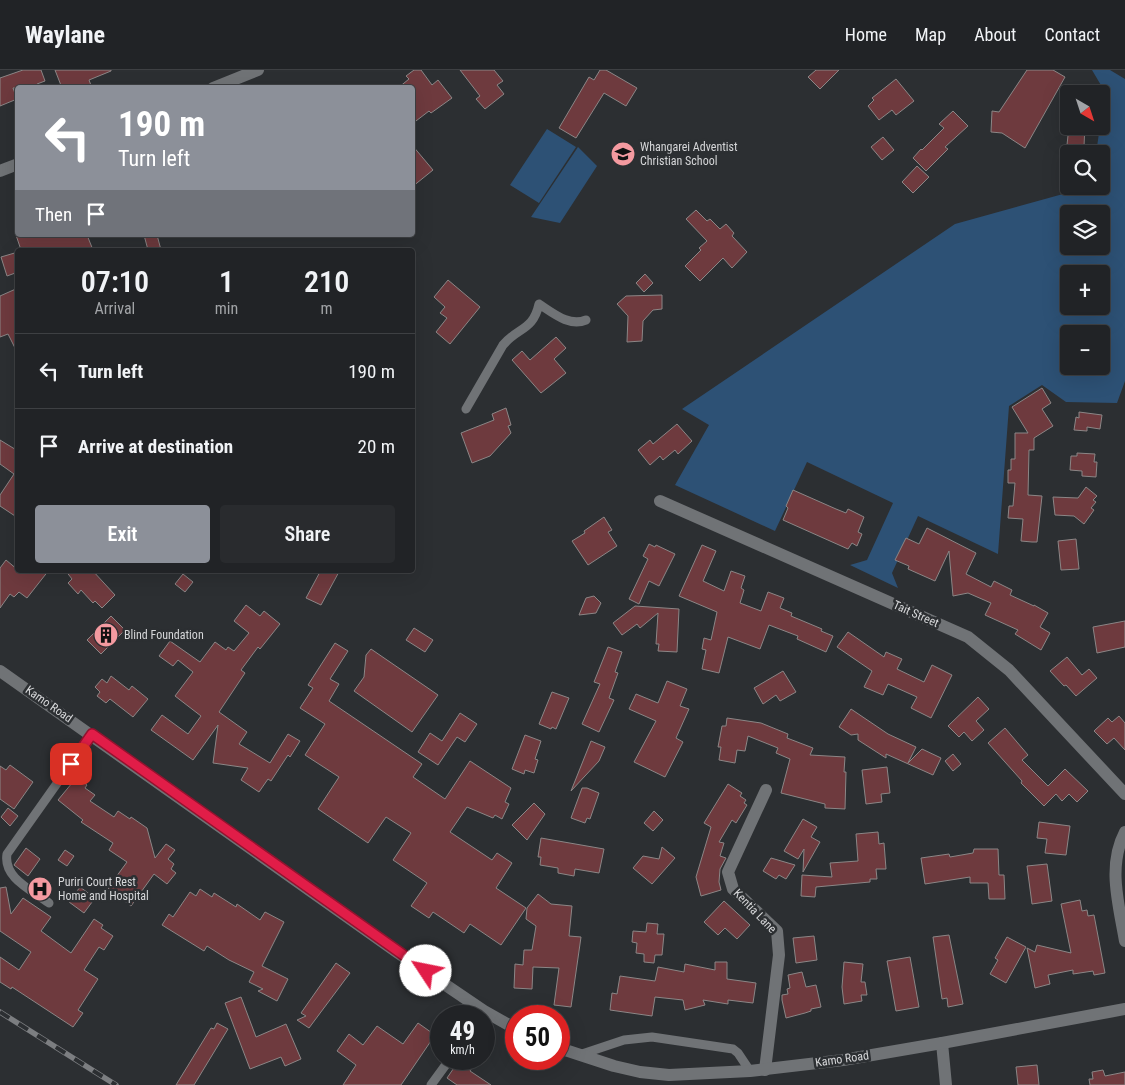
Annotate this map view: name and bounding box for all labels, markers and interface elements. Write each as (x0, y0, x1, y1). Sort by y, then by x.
text: Waylane (25, 21, 105, 49)
text: Home (845, 24, 887, 45)
text: Map (915, 24, 946, 45)
text: About (974, 24, 1016, 45)
text: Contact (1044, 24, 1100, 45)
north arrow (1060, 85, 1110, 135)
map controls (1060, 85, 1110, 375)
text: 190 m (118, 104, 205, 145)
icon: left (35, 105, 100, 170)
place label: Whangarei Adventist Christian School (640, 140, 738, 168)
school or university icon: Whangarei Adventist Christian School (610, 141, 636, 167)
button: search (1060, 145, 1110, 195)
text: Turn left (118, 146, 190, 171)
icon: arrive (82, 200, 110, 228)
text: Then (35, 203, 72, 226)
button: layers (1060, 205, 1110, 255)
text: 07:10 (81, 264, 149, 299)
text: 1 (219, 264, 234, 299)
text: 210 (304, 264, 349, 299)
button: + (1060, 265, 1110, 315)
text: Arrival (95, 299, 135, 318)
text: min (215, 299, 238, 318)
text: m (321, 299, 333, 318)
button: − (1060, 325, 1110, 375)
icon: left (35, 357, 63, 385)
text: Turn left (78, 360, 143, 383)
text: 190 m (348, 360, 395, 383)
icon: arrive (35, 432, 63, 460)
text: Arrive at destination (78, 435, 233, 458)
text: 20 m (358, 435, 395, 458)
button: Exit (35, 505, 210, 563)
button: Share (220, 505, 395, 563)
street label: Tait Street (891, 598, 941, 630)
building icon: Blind Foundation (93, 622, 119, 648)
place label: Blind Foundation (124, 628, 204, 642)
street label: Kamo Road (23, 683, 75, 725)
pin (50, 743, 92, 785)
icon: arrive (57, 750, 85, 778)
place label: Puriri Court Rest Home and Hospital (58, 875, 149, 903)
hospital icon: Puriri Court Rest Home and Hospital (27, 876, 53, 902)
street label: Kentia Lane (731, 886, 780, 936)
position arrow (399, 944, 451, 996)
speed limit sign: 50 (505, 1005, 570, 1070)
text: 49 (450, 1017, 475, 1046)
text: km/h (450, 1043, 475, 1057)
street label: Kamo Road (814, 1048, 870, 1070)

